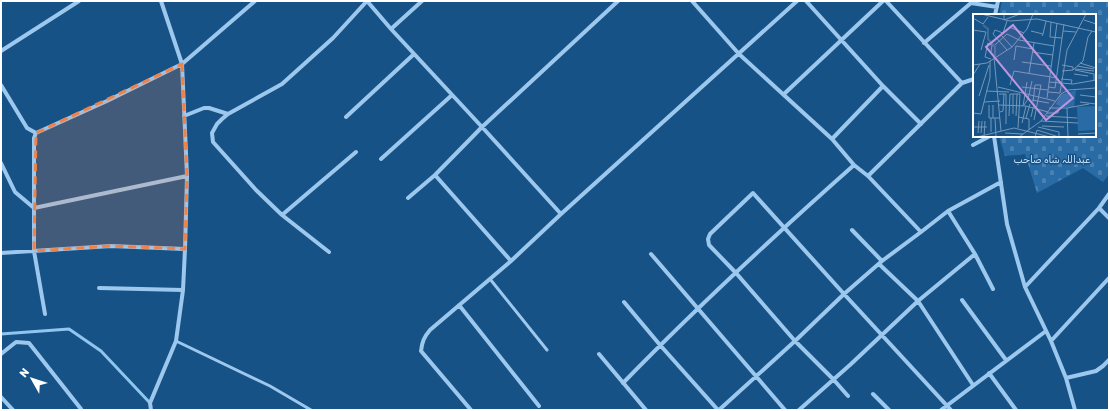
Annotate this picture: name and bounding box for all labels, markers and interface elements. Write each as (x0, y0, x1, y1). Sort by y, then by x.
inset map (973, 14, 1096, 137)
park label: عبداللہ شاہ صاحب (1014, 154, 1091, 166)
north arrow (12, 359, 52, 399)
text: N (17, 366, 32, 380)

